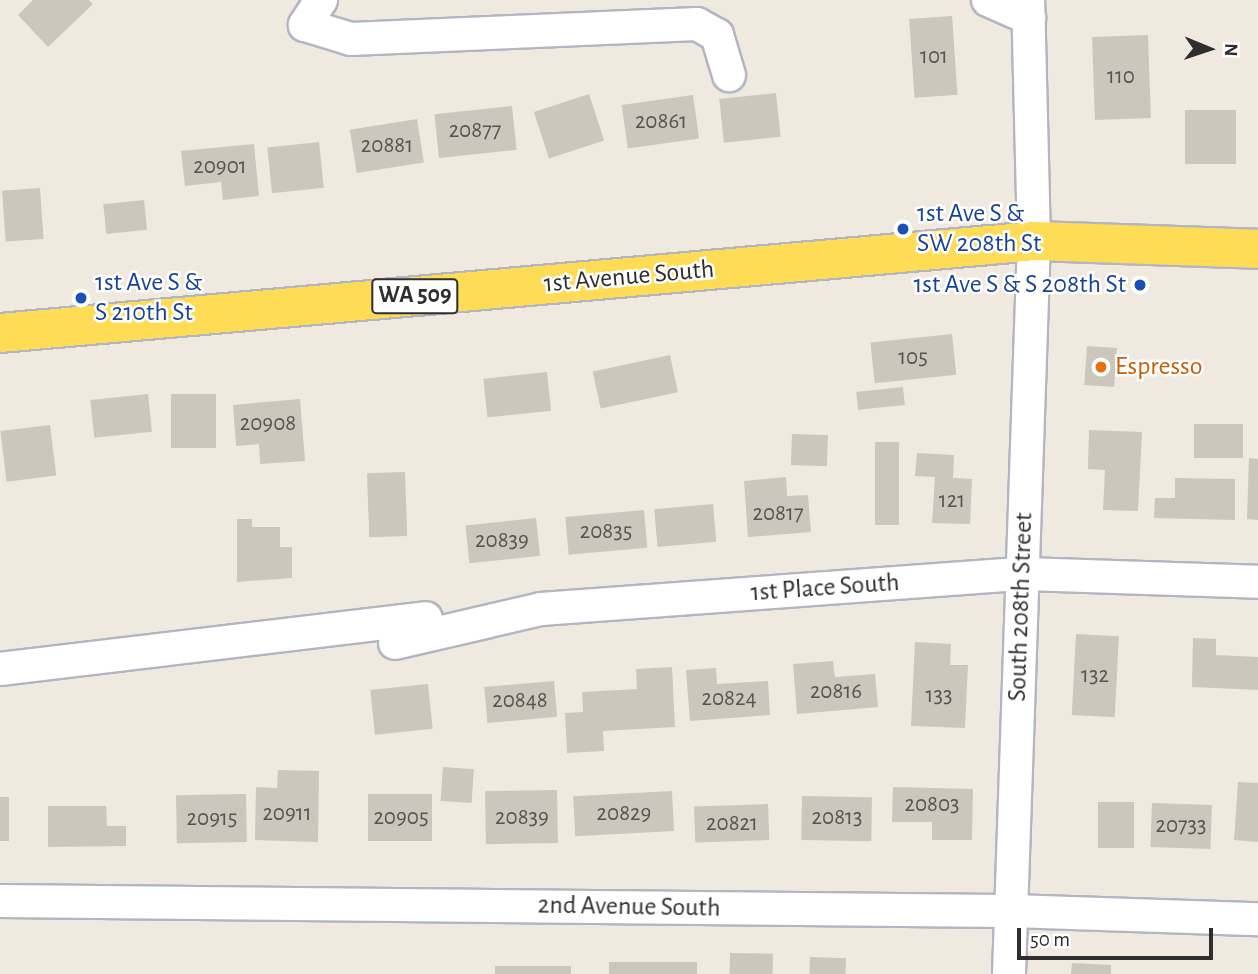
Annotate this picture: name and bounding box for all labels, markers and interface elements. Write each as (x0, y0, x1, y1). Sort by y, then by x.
north arrow (1174, 14, 1244, 84)
house number: 101 (920, 43, 948, 71)
text: N (1221, 43, 1240, 57)
house number: 110 (1107, 63, 1135, 91)
house number: 20861 (635, 108, 687, 136)
house number: 20877 (449, 117, 501, 145)
house number: 20881 (361, 132, 413, 160)
house number: 20901 (193, 153, 247, 181)
place label: 1st Ave S & SW 208th St (917, 198, 1041, 260)
marker: 1st Ave S & SW 208th St (895, 221, 911, 237)
street label: 1st Avenue South (543, 254, 715, 300)
place label: 1st Ave S & S 210th St (95, 267, 202, 328)
place label: 1st Ave S & S 208th St (913, 269, 1126, 301)
road number: WA 509 (371, 276, 459, 316)
marker: 1st Ave S & S 208th St (1132, 277, 1148, 293)
marker: 1st Ave S & S 210th St (73, 290, 89, 306)
house number: 105 (898, 344, 928, 372)
place label: Espresso (1115, 351, 1202, 383)
marker: Espresso (1093, 359, 1109, 375)
house number: 20908 (240, 410, 296, 438)
house number: 121 (939, 487, 965, 515)
house number: 20817 (752, 500, 804, 528)
street label: South 208th Street (1002, 512, 1040, 702)
house number: 20835 (580, 518, 632, 546)
house number: 20839 (475, 527, 529, 555)
street label: 1st Place South (750, 567, 900, 609)
house number: 132 (1081, 662, 1109, 690)
house number: 20816 (810, 678, 862, 706)
house number: 133 (926, 682, 952, 710)
house number: 20824 (701, 685, 757, 713)
house number: 20848 (492, 687, 548, 715)
house number: 20803 (904, 791, 960, 819)
house number: 20911 (262, 800, 312, 828)
house number: 20829 (597, 800, 651, 828)
house number: 20905 (373, 804, 429, 832)
house number: 20839 (495, 804, 549, 832)
house number: 20813 (812, 804, 862, 832)
house number: 20915 (187, 805, 237, 833)
house number: 20821 (706, 810, 758, 838)
house number: 20733 (1155, 812, 1207, 840)
street label: 2nd Avenue South (537, 890, 721, 924)
scale bar (1020, 914, 1216, 958)
text: 50 m (1030, 929, 1070, 950)

